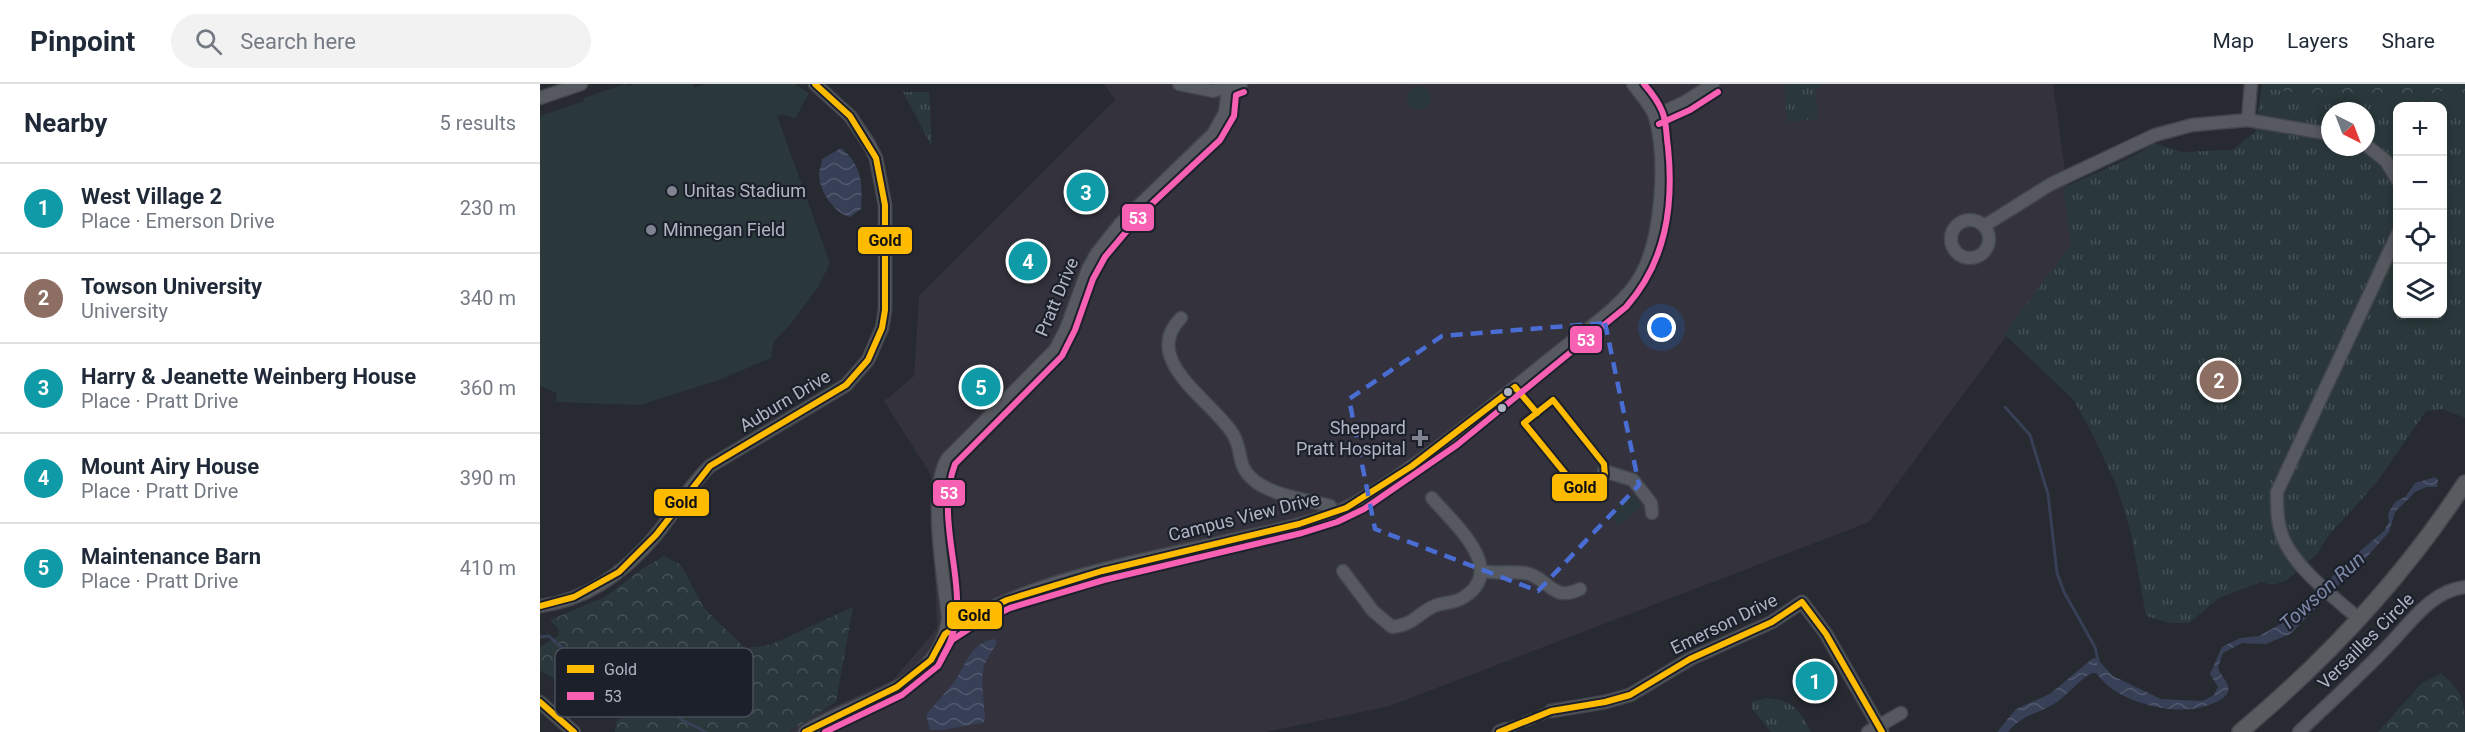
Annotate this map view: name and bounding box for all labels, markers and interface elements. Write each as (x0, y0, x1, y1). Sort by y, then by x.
search box (171, 14, 591, 68)
text: Pinpoint (30, 25, 135, 58)
icon: search (192, 25, 225, 58)
text: Search here (240, 29, 356, 54)
text: Map (2212, 29, 2254, 53)
text: Layers (2287, 29, 2348, 53)
text: Share (2381, 29, 2435, 53)
north arrow (2321, 102, 2375, 156)
map controls (2393, 102, 2447, 318)
button: + (2393, 102, 2447, 156)
text: Nearby (24, 108, 107, 138)
text: 5 results (440, 111, 516, 135)
button: − (2393, 156, 2447, 210)
pin: 3 (1066, 170, 1106, 214)
place label: Unitas Stadium (684, 180, 806, 201)
text: West Village 2 (81, 184, 222, 209)
marker: Unitas Stadium (665, 184, 679, 198)
text: 1 (38, 196, 49, 220)
text: 230 m (460, 196, 516, 220)
line badge: 53 (1121, 203, 1155, 232)
text: Place · Emerson Drive (81, 209, 275, 233)
text: 53 (1129, 209, 1147, 228)
button: locate (2393, 210, 2447, 264)
place label: Minnegan Field (663, 219, 785, 240)
marker: Minnegan Field (644, 223, 658, 237)
line badge: Gold (857, 226, 913, 255)
text: Gold (868, 231, 902, 250)
pin: 4 (1008, 238, 1048, 284)
street label: Pratt Drive (1031, 254, 1083, 339)
button: layers (2393, 264, 2447, 318)
text: Towson University (81, 274, 262, 299)
text: 2 (38, 286, 49, 310)
text: 340 m (460, 286, 516, 310)
text: University (81, 299, 168, 323)
your location (1647, 313, 1676, 342)
line badge: 53 (1569, 325, 1603, 354)
text: 53 (1577, 331, 1595, 350)
pin: 2 (2200, 358, 2238, 402)
text: Harry & Jeanette Weinberg House (81, 364, 416, 389)
pin: 5 (962, 364, 1000, 410)
street label: Auburn Drive (735, 365, 834, 436)
text: 3 (38, 376, 49, 400)
text: 360 m (460, 376, 516, 400)
unlabelled marker (1502, 386, 1514, 398)
text: Place · Pratt Drive (81, 389, 238, 413)
unlabelled marker (1496, 402, 1508, 414)
place label: Sheppard Pratt Hospital (1296, 417, 1406, 459)
marker: Sheppard Pratt Hospital (1411, 429, 1429, 447)
text: Mount Airy House (81, 454, 259, 479)
text: 4 (38, 466, 49, 490)
text: 390 m (460, 466, 516, 490)
line badge: Gold (1551, 473, 1608, 502)
text: Gold (1563, 478, 1597, 497)
text: Place · Pratt Drive (81, 479, 238, 503)
line badge: 53 (932, 479, 966, 507)
text: 53 (940, 484, 958, 503)
line badge: Gold (653, 488, 710, 517)
street label: Campus View Drive (1166, 488, 1322, 545)
text: Gold (664, 493, 698, 512)
text: Maintenance Barn (81, 544, 261, 569)
water label: Towson Run (2274, 547, 2370, 635)
text: 5 (38, 556, 49, 580)
text: 410 m (460, 556, 516, 580)
text: Place · Pratt Drive (81, 569, 238, 593)
street label: Versailles Circle (2313, 588, 2418, 693)
street label: Emerson Drive (1667, 589, 1781, 658)
line badge: Gold (946, 601, 1003, 630)
text: Gold (957, 606, 991, 625)
legend (555, 648, 753, 717)
pin: 1 (1796, 658, 1834, 704)
text: Gold (604, 660, 637, 679)
text: 53 (604, 687, 622, 706)

